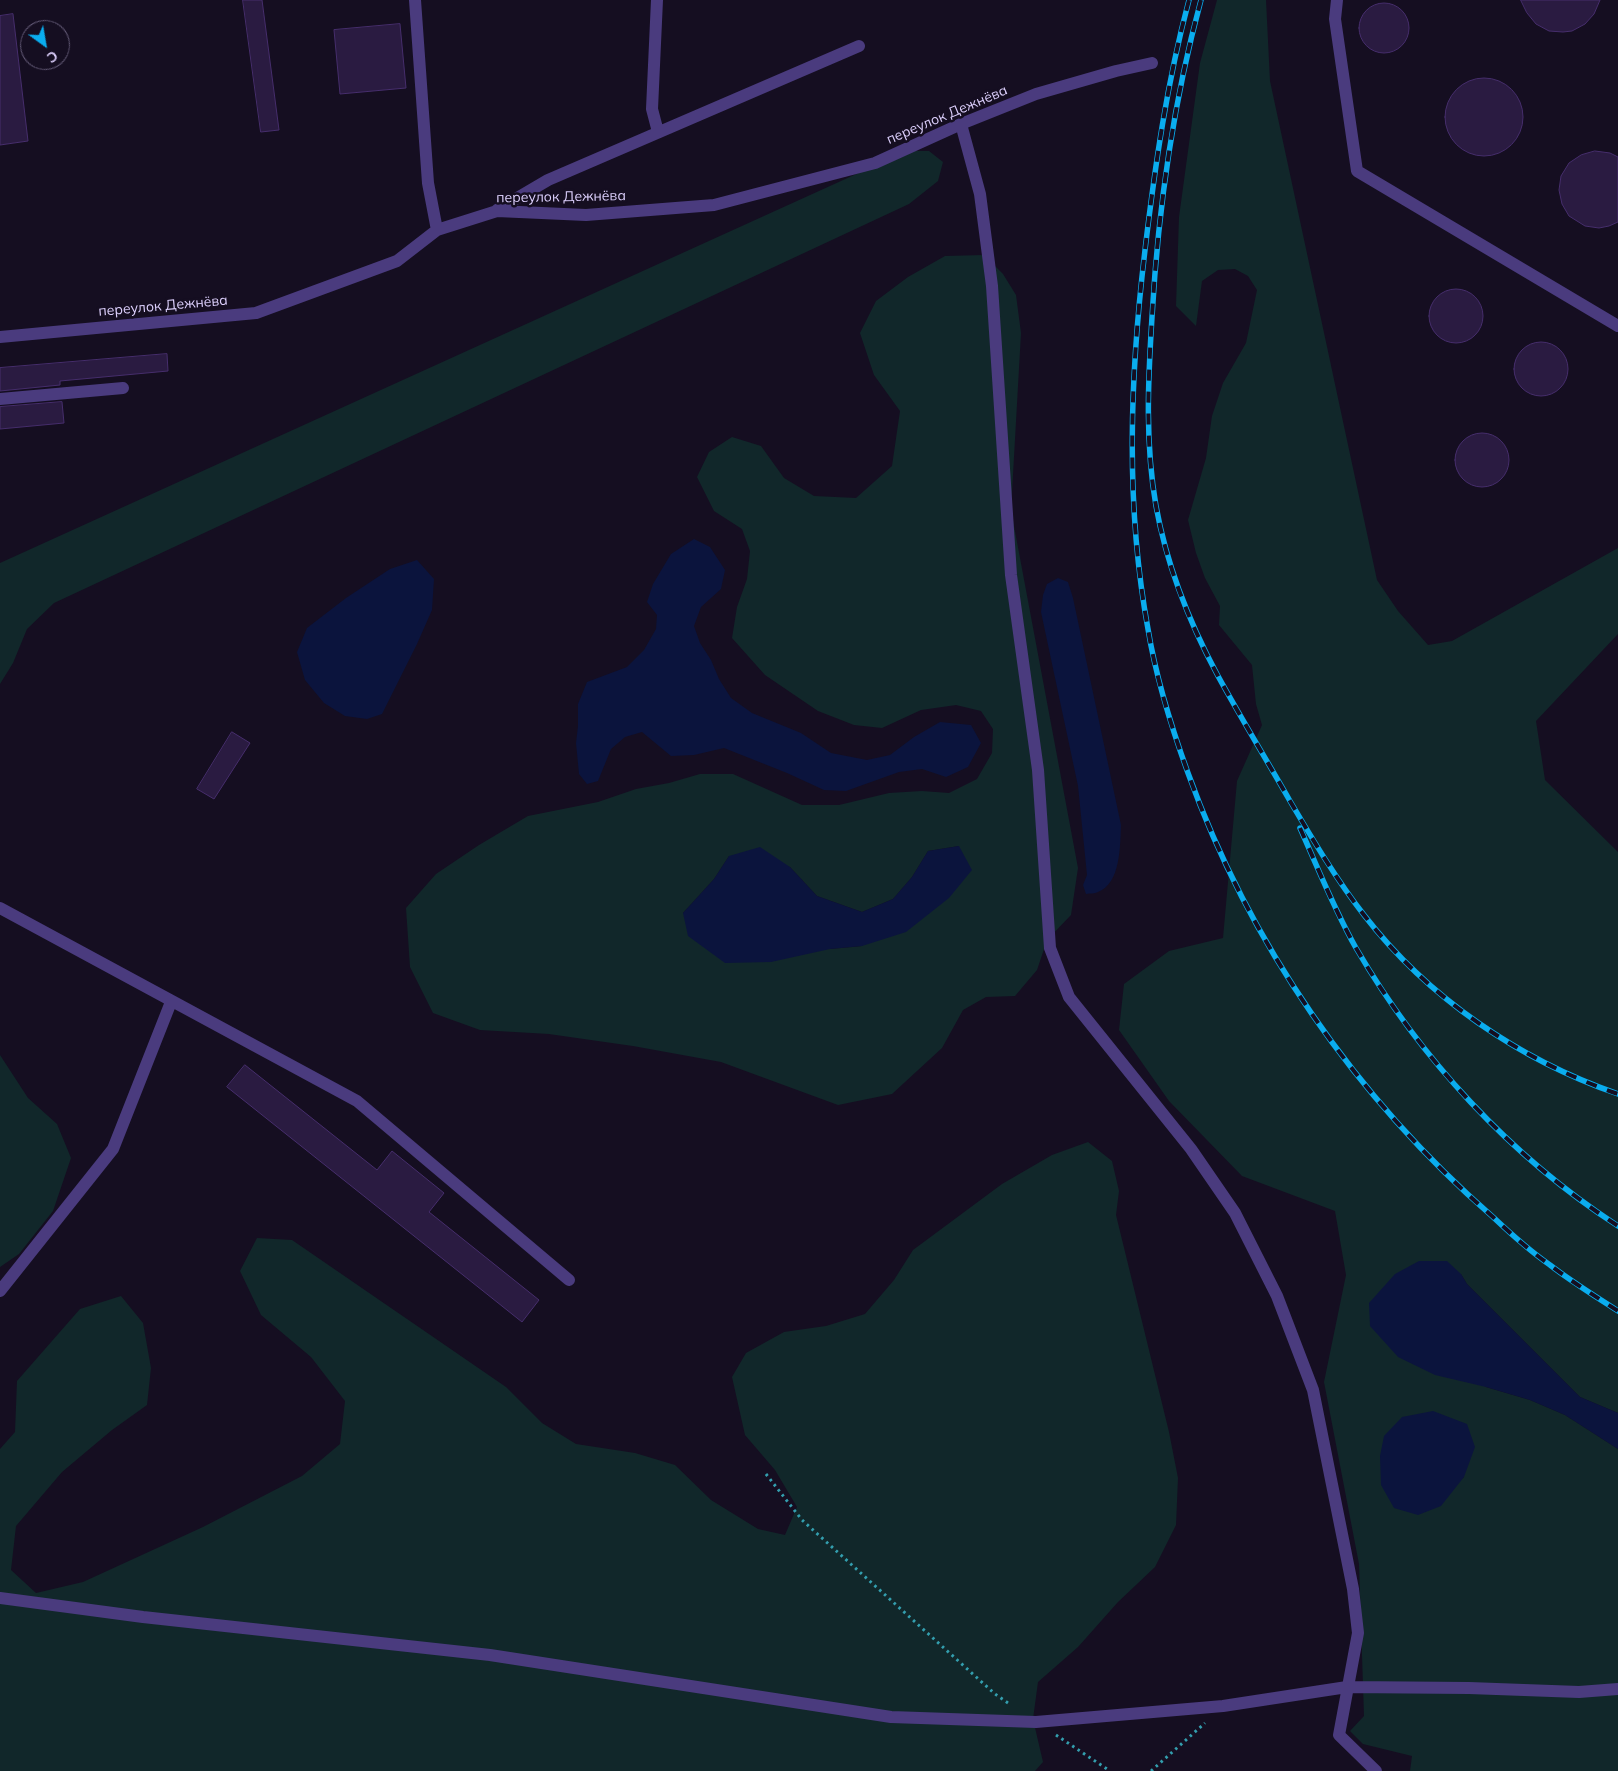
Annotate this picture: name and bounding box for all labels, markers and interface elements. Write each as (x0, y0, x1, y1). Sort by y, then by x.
north arrow (20, 20, 70, 70)
text: С (44, 47, 61, 67)
street label: переулок Дежнёва (884, 82, 1010, 148)
street label: переулок Дежнёва (496, 187, 626, 207)
street label: переулок Дежнёва (98, 292, 228, 320)

